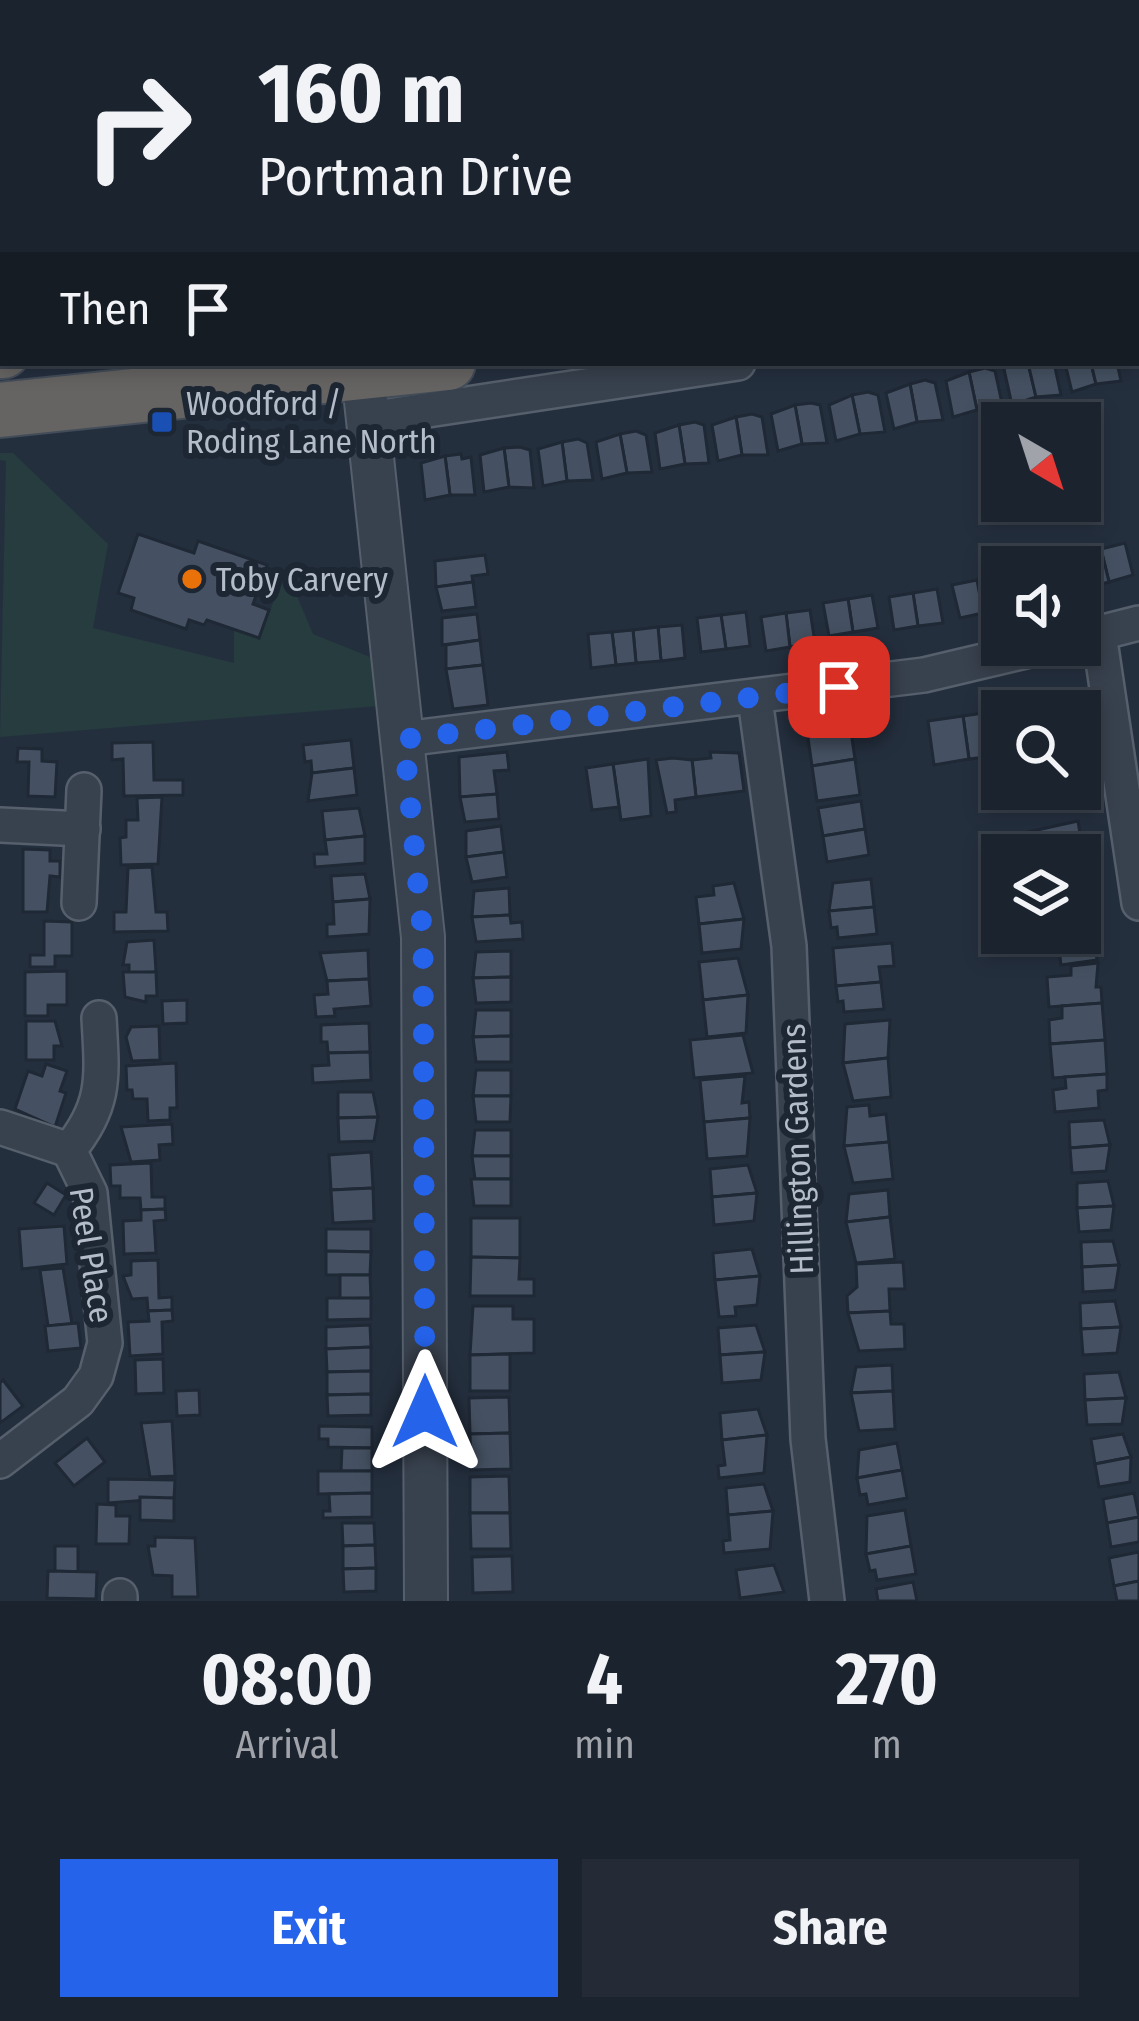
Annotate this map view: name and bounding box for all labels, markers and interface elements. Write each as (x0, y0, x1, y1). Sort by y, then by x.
text: 160 m (258, 43, 465, 144)
icon: right (60, 48, 216, 204)
text: Portman Drive (258, 145, 573, 209)
icon: arrive (175, 276, 241, 342)
text: Then (60, 282, 151, 336)
place label: Woodford / Roding Lane North (186, 384, 437, 462)
north arrow (981, 402, 1101, 522)
map controls (981, 402, 1101, 954)
marker: Woodford / Roding Lane North (149, 409, 175, 435)
button: sound (981, 546, 1101, 666)
place label: Toby Carvery (216, 560, 388, 600)
marker: Toby Carvery (179, 566, 205, 592)
pin (788, 636, 890, 738)
icon: arrive (806, 654, 872, 720)
button: search (981, 690, 1101, 810)
button: layers (981, 834, 1101, 954)
street label: Hillington Gardens (774, 1023, 822, 1275)
street label: Peel Place (61, 1184, 121, 1326)
position arrow (362, 1349, 488, 1475)
text: 08:00 (201, 1637, 373, 1723)
text: 4 (586, 1637, 623, 1723)
text: 270 (836, 1637, 938, 1723)
text: Arrival (235, 1722, 339, 1768)
text: min (574, 1722, 635, 1768)
text: m (872, 1722, 902, 1768)
button: Exit (60, 1859, 558, 1997)
button: Share (582, 1859, 1079, 1997)

